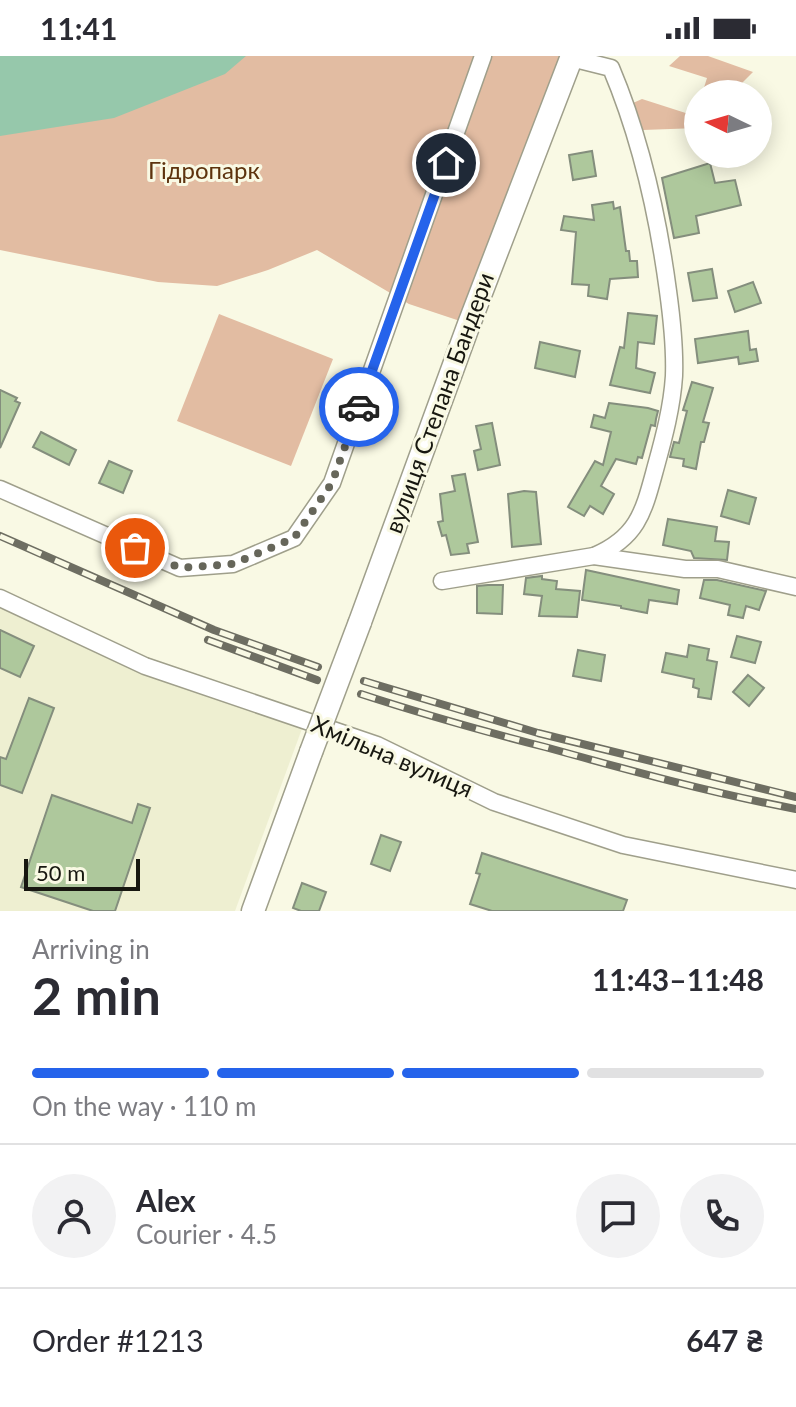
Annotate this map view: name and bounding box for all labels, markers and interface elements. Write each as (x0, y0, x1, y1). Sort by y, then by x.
text: 11:41 (40, 10, 117, 46)
north arrow (684, 80, 772, 168)
map controls (684, 80, 772, 168)
pin (412, 129, 480, 197)
icon: home (424, 141, 468, 185)
park label: Гідропарк (148, 155, 260, 184)
street label: вулиця Степана Бандери (378, 268, 499, 537)
courier (319, 367, 399, 447)
icon: car (337, 385, 381, 429)
pin (101, 514, 169, 582)
icon: bag (113, 526, 157, 570)
street label: Хмільна вулиця (308, 709, 478, 803)
scale bar (24, 855, 140, 891)
text: 50 m (36, 859, 85, 886)
text: Arriving in (32, 933, 150, 965)
text: 11:43–11:48 (592, 961, 764, 997)
text: 2 min (32, 964, 161, 1026)
text: On the way · 110 m (32, 1090, 256, 1122)
button: person (32, 1174, 116, 1258)
button: chat (576, 1174, 660, 1258)
button: phone (680, 1174, 764, 1258)
text: Alex (136, 1182, 196, 1218)
text: Courier · 4.5 (136, 1218, 277, 1250)
text: Order #1213 (32, 1322, 204, 1358)
text: 647 ₴ (686, 1322, 764, 1358)

